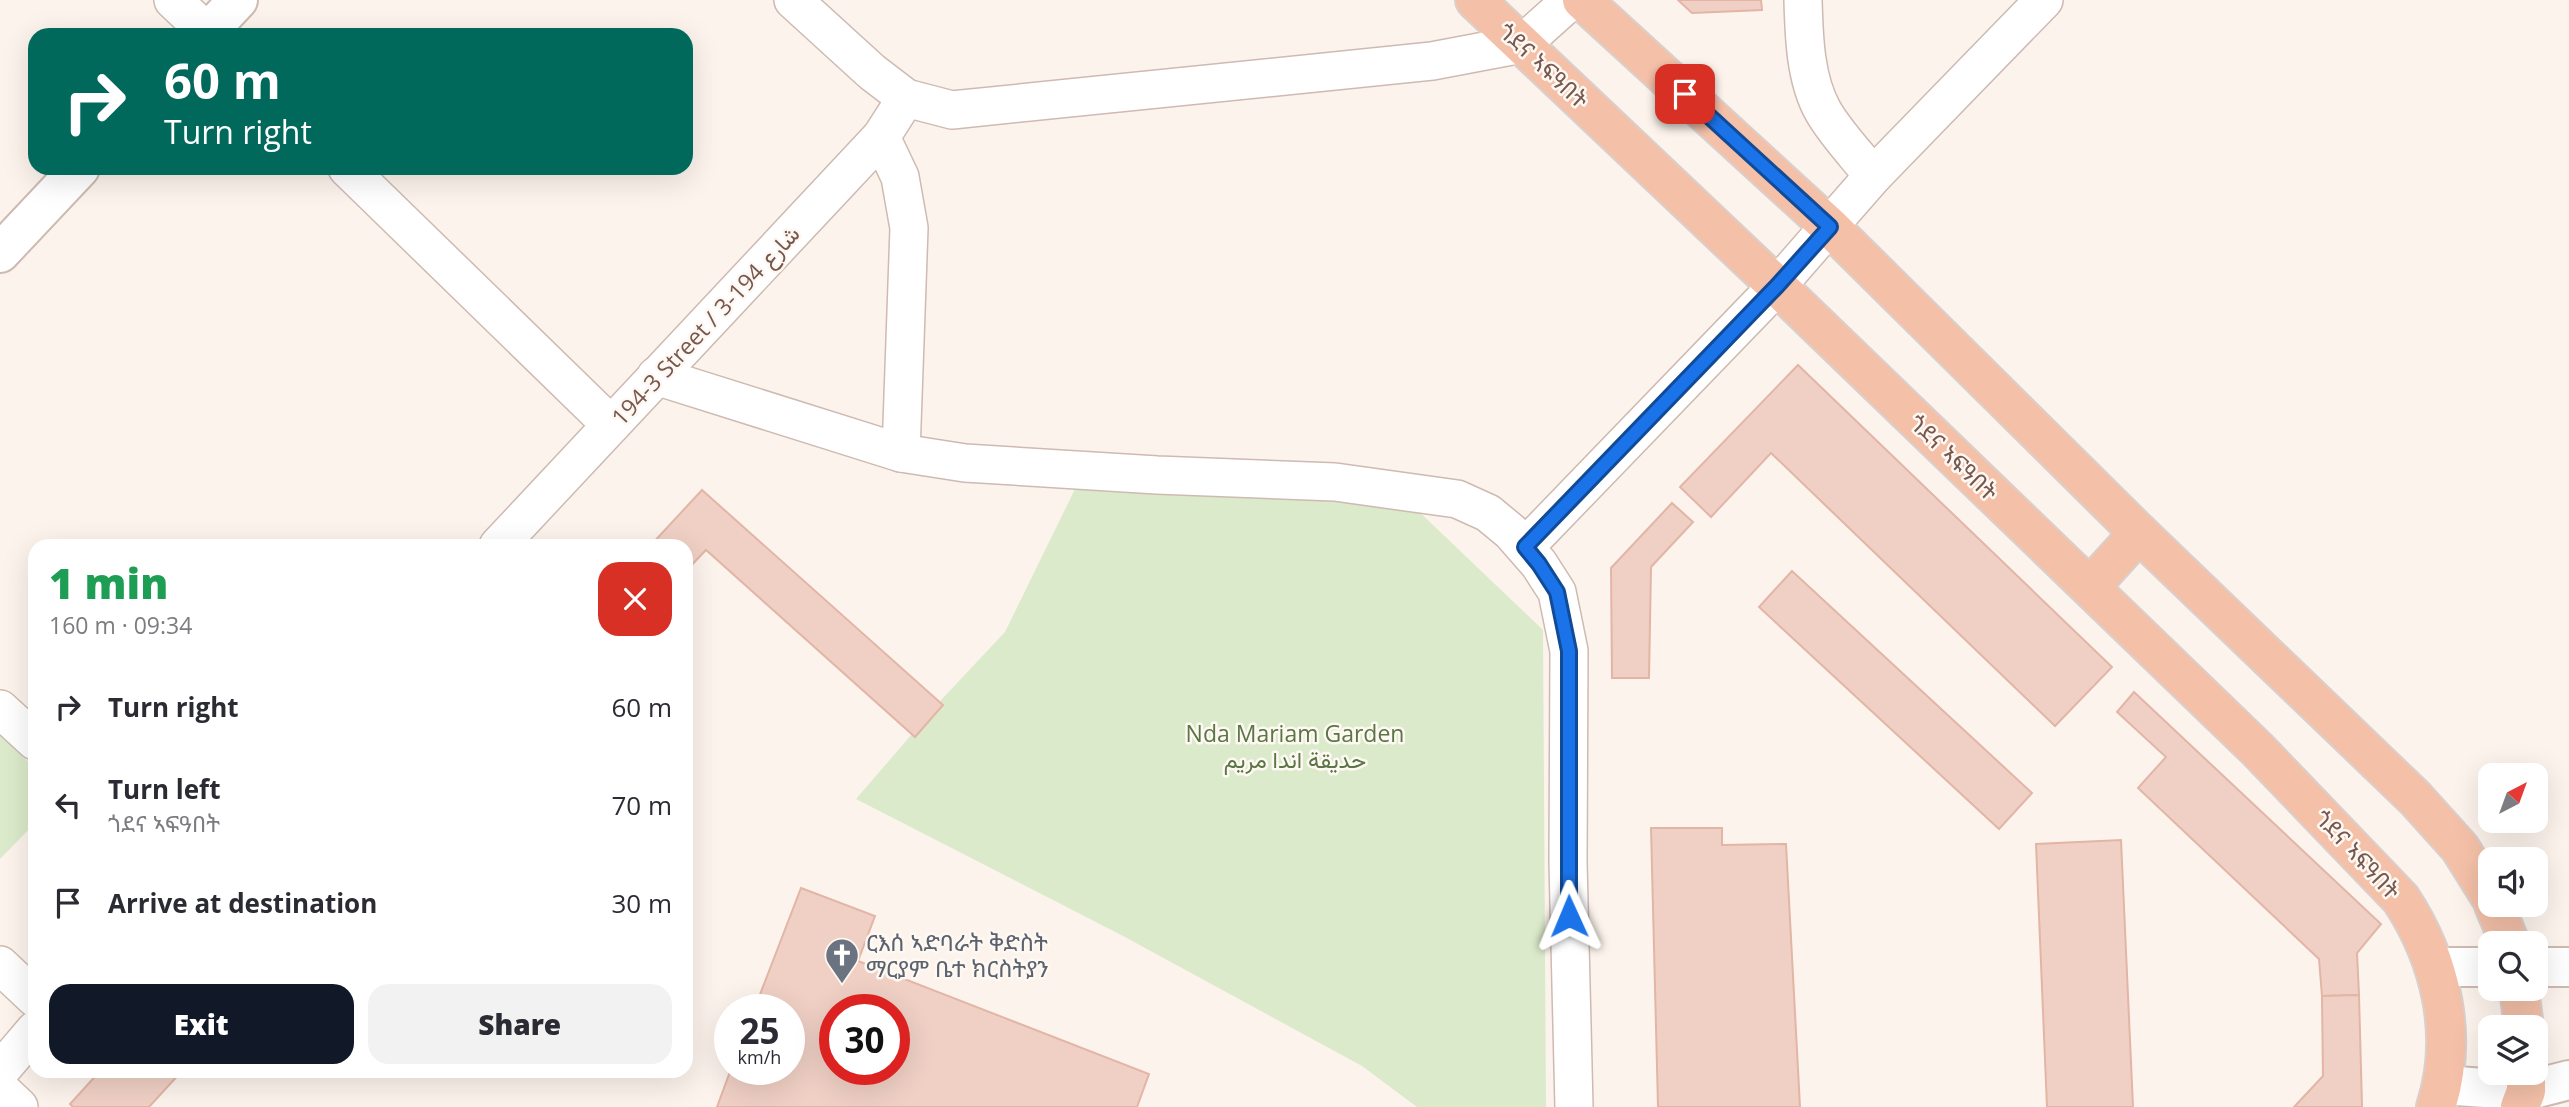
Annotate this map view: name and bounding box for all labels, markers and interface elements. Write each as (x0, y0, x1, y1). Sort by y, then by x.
street label: ጎደና ኣፍዓበት (1492, 15, 1596, 115)
text: 60 m (164, 47, 281, 113)
icon: right (49, 56, 140, 147)
pin (1655, 64, 1715, 124)
icon: arrive (1666, 75, 1704, 113)
text: Turn right (164, 110, 312, 153)
street label: 194-3 Street / شارع 194-3 (604, 218, 807, 433)
street label: ጎደና ኣፍዓበት (1903, 407, 2006, 508)
text: 1 min (49, 554, 168, 611)
button: close (598, 562, 672, 636)
text: 160 m · 09:34 (49, 609, 192, 641)
icon: right (49, 688, 87, 726)
text: Turn right (108, 689, 239, 725)
text: 60 m (611, 689, 672, 725)
park label: Nda Mariam Garden حديقة اندا مريم (1186, 717, 1404, 775)
north arrow (2478, 763, 2548, 833)
map controls (2478, 763, 2548, 1085)
text: Turn left (108, 771, 220, 807)
icon: left (49, 786, 87, 824)
text: 70 m (611, 787, 672, 823)
street label: ጎደና ኣፍዓበት (2308, 802, 2408, 906)
text: ጎደና ኣፍዓበት (108, 807, 220, 839)
button: sound (2478, 847, 2548, 917)
position arrow (1532, 879, 1606, 953)
icon: arrive (49, 884, 87, 922)
text: Arrive at destination (108, 885, 377, 921)
text: 30 m (611, 885, 672, 921)
place label: ርእሰ ኣድባራት ቅድስት ማርያም ቤተ ክርስትያን (866, 926, 1049, 984)
button: search (2478, 931, 2548, 1001)
church icon: ርእሰ ኣድባራት ቅድስት ማርያም ቤተ ክርስትያን (823, 936, 861, 985)
button: Exit (49, 984, 354, 1064)
button: Share (368, 984, 672, 1064)
speed limit sign: 30 (819, 994, 910, 1085)
text: 25 (739, 1007, 780, 1054)
button: layers (2478, 1015, 2548, 1085)
text: km/h (738, 1045, 781, 1069)

